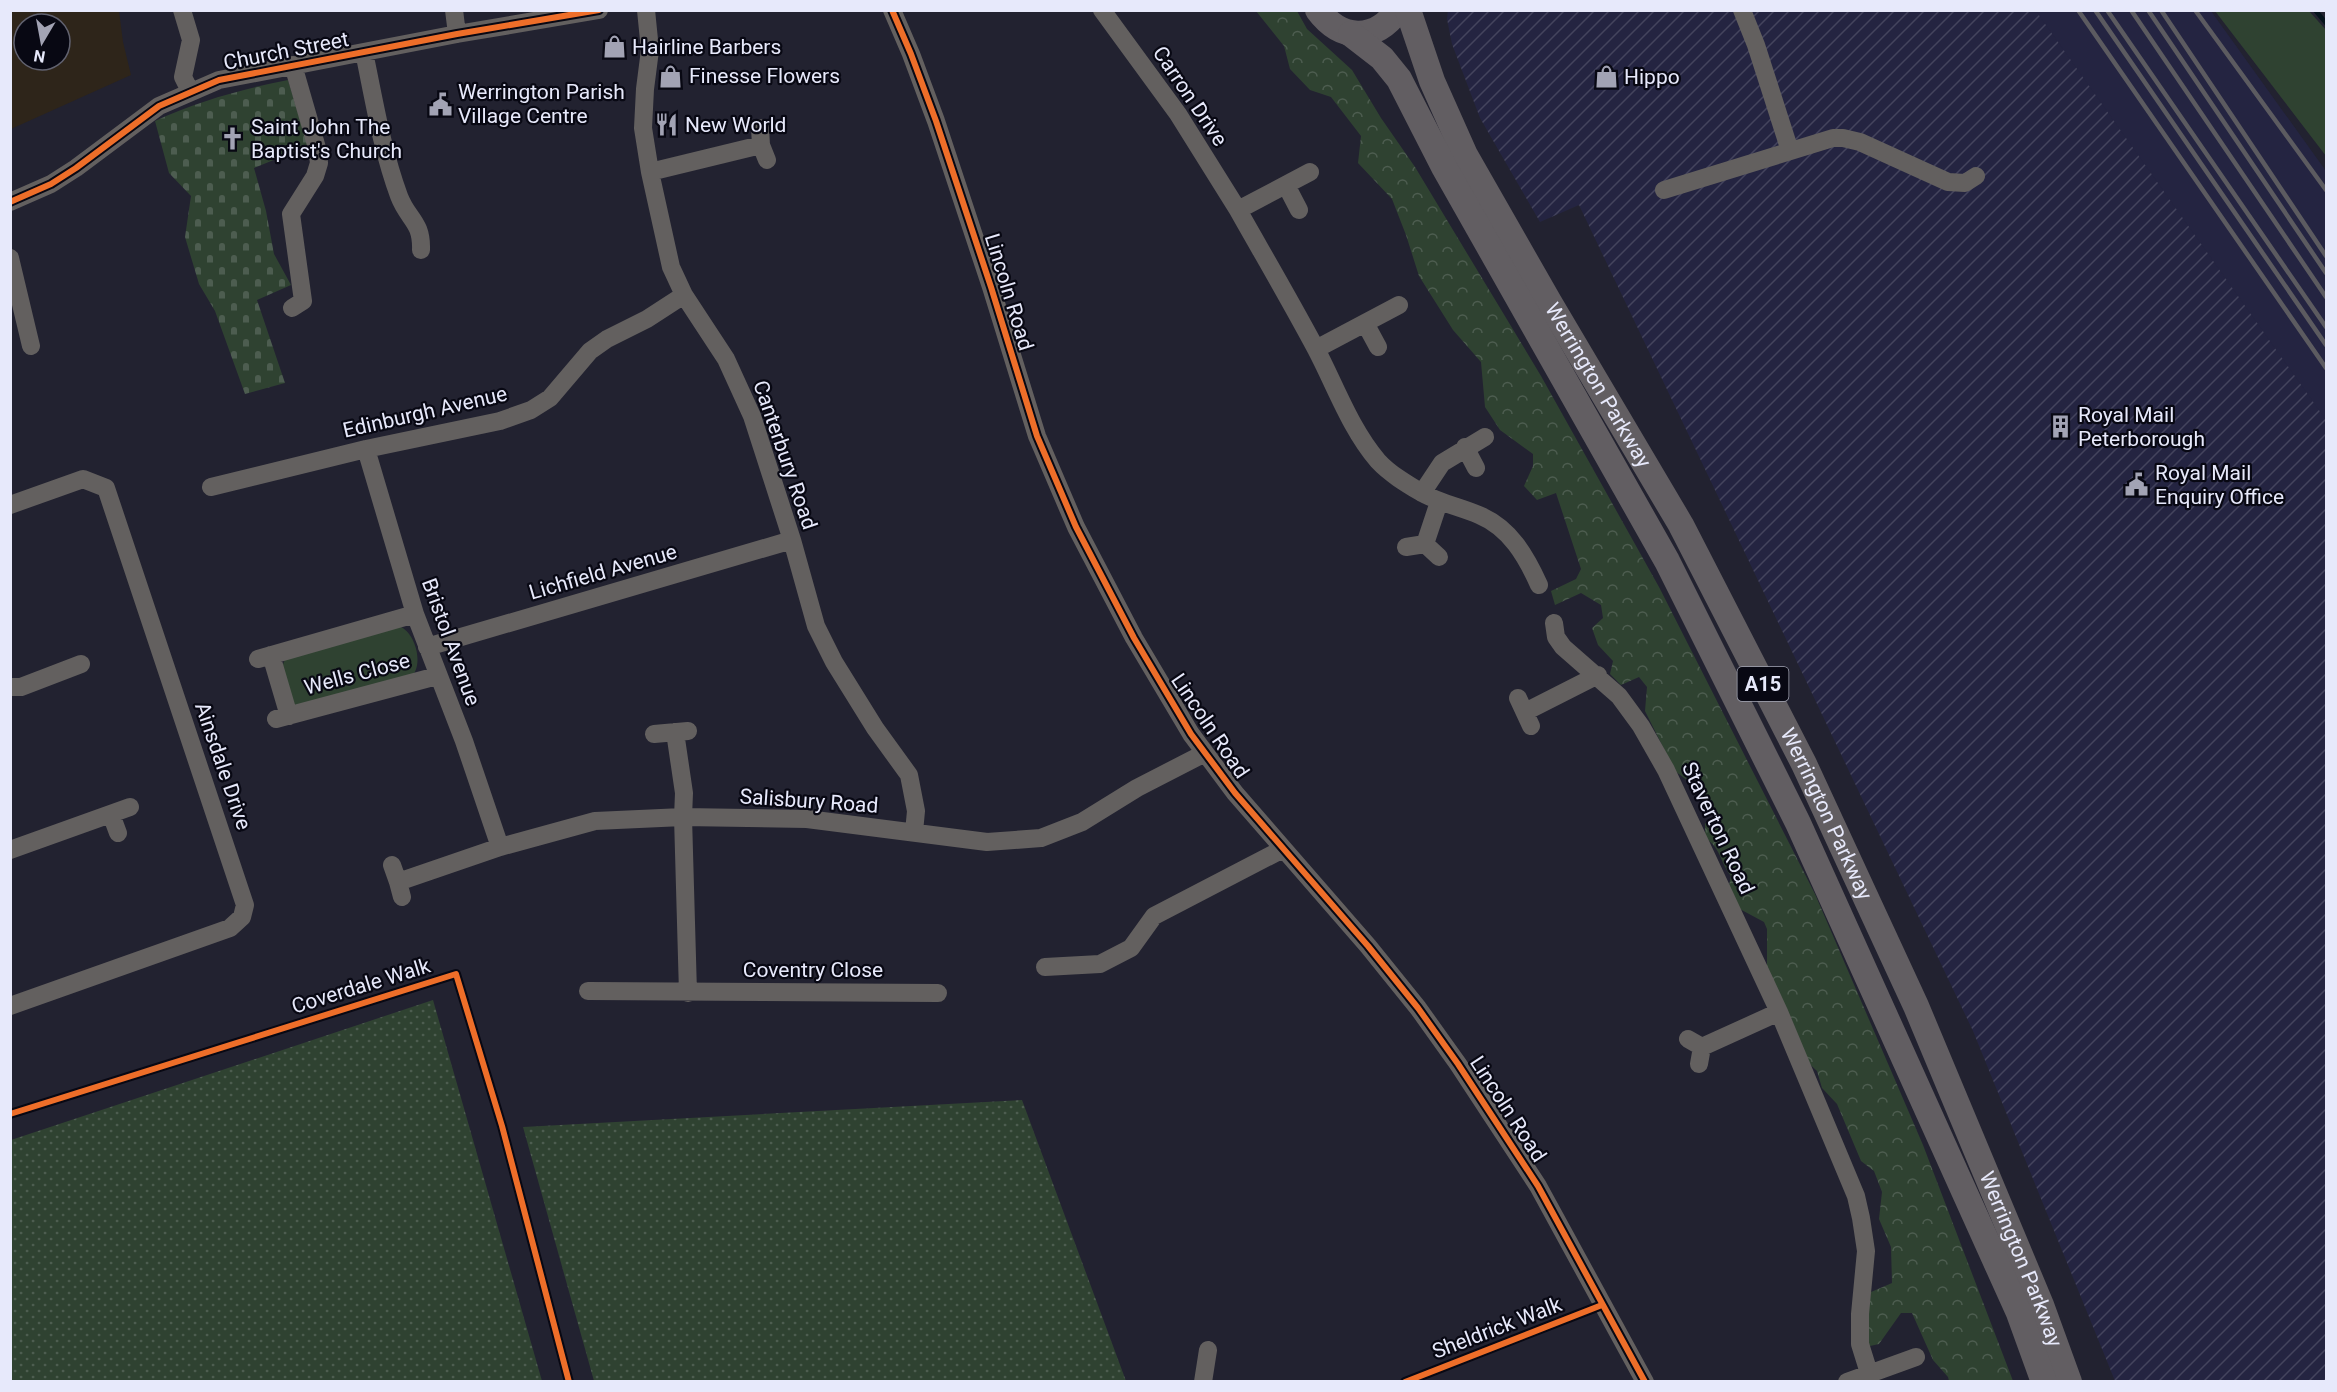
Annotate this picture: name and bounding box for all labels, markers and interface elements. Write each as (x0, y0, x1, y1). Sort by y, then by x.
north arrow (12, 12, 72, 72)
street label: Church Street (221, 27, 351, 75)
shop icon: Hairline Barbers (601, 34, 627, 60)
place label: Hairline Barbers (632, 35, 781, 59)
street label: Carron Drive (1148, 42, 1232, 150)
text: N (32, 46, 47, 67)
shop icon: Finesse Flowers (658, 63, 684, 89)
place label: Finesse Flowers (689, 64, 840, 88)
shop icon: Hippo (1593, 64, 1619, 90)
place label: Hippo (1624, 65, 1680, 89)
place label: Werrington Parish Village Centre (458, 80, 625, 128)
public building icon: Werrington Parish Village Centre (427, 91, 453, 117)
restaurant icon: New World (654, 112, 680, 138)
place label: New World (685, 113, 786, 137)
place label: Saint John The Baptist's Church (251, 115, 402, 163)
church icon: Saint John The Baptist's Church (220, 126, 246, 152)
street label: Lincoln Road (980, 231, 1038, 353)
street label: Werrington Parkway (1540, 299, 1656, 472)
street label: Canterbury Road (748, 377, 822, 533)
street label: Edinburgh Avenue (341, 381, 509, 443)
place label: Royal Mail Peterborough (2078, 403, 2205, 451)
building icon: Royal Mail Peterborough (2047, 414, 2073, 440)
place label: Royal Mail Enquiry Office (2155, 461, 2284, 509)
public building icon: Royal Mail Enquiry Office (2124, 472, 2150, 498)
street label: Lichfield Avenue (526, 539, 680, 605)
street label: Bristol Avenue (417, 575, 485, 709)
street label: Wells Close (302, 648, 412, 700)
road number: A15 (1738, 667, 1788, 701)
street label: Lincoln Road (1166, 669, 1254, 783)
street label: Ainsdale Drive (190, 699, 256, 833)
street label: Werrington Parkway (1776, 724, 1877, 904)
street label: Staverton Road (1677, 758, 1759, 898)
street label: Salisbury Road (739, 784, 879, 818)
street label: Coverdale Walk (289, 953, 434, 1018)
street label: Coventry Close (743, 958, 883, 982)
street label: Lincoln Road (1465, 1052, 1551, 1166)
street label: Werrington Parkway (1975, 1168, 2067, 1350)
street label: Sheldrick Walk (1429, 1292, 1565, 1364)

